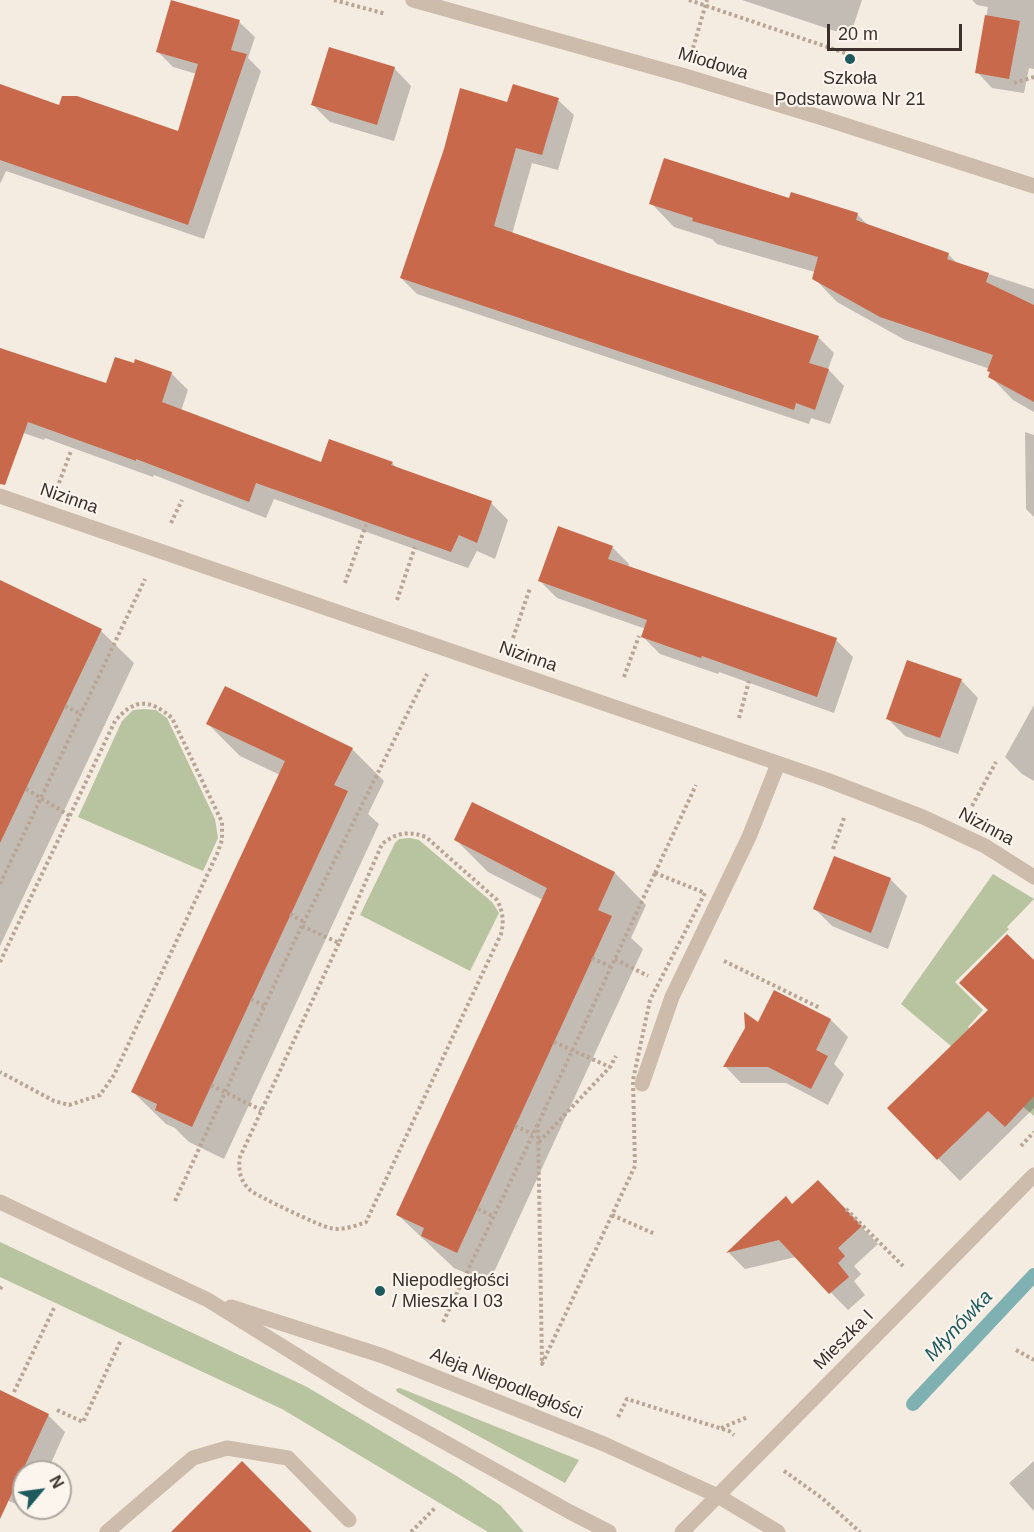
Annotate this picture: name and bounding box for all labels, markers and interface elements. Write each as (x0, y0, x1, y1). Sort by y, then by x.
scale bar (830, 12, 965, 50)
text: 20 m (838, 24, 878, 44)
street label: Miodowa (675, 43, 751, 85)
marker: Szkoła Podstawowa Nr 21 (843, 52, 857, 66)
place label: Szkoła Podstawowa Nr 21 (774, 68, 926, 110)
street label: Nizinna (37, 479, 101, 519)
street label: Nizinna (496, 637, 560, 677)
street label: Nizinna (954, 803, 1018, 851)
place label: Niepodległości / Mieszka I 03 (392, 1270, 509, 1312)
marker: Niepodległości / Mieszka I 03 (373, 1284, 387, 1298)
water label: Młynówka (920, 1285, 998, 1367)
street label: Mieszka I (809, 1305, 879, 1375)
street label: Aleja Niepodległości (427, 1344, 585, 1424)
north arrow (12, 1460, 72, 1520)
text: N (46, 1473, 67, 1491)

